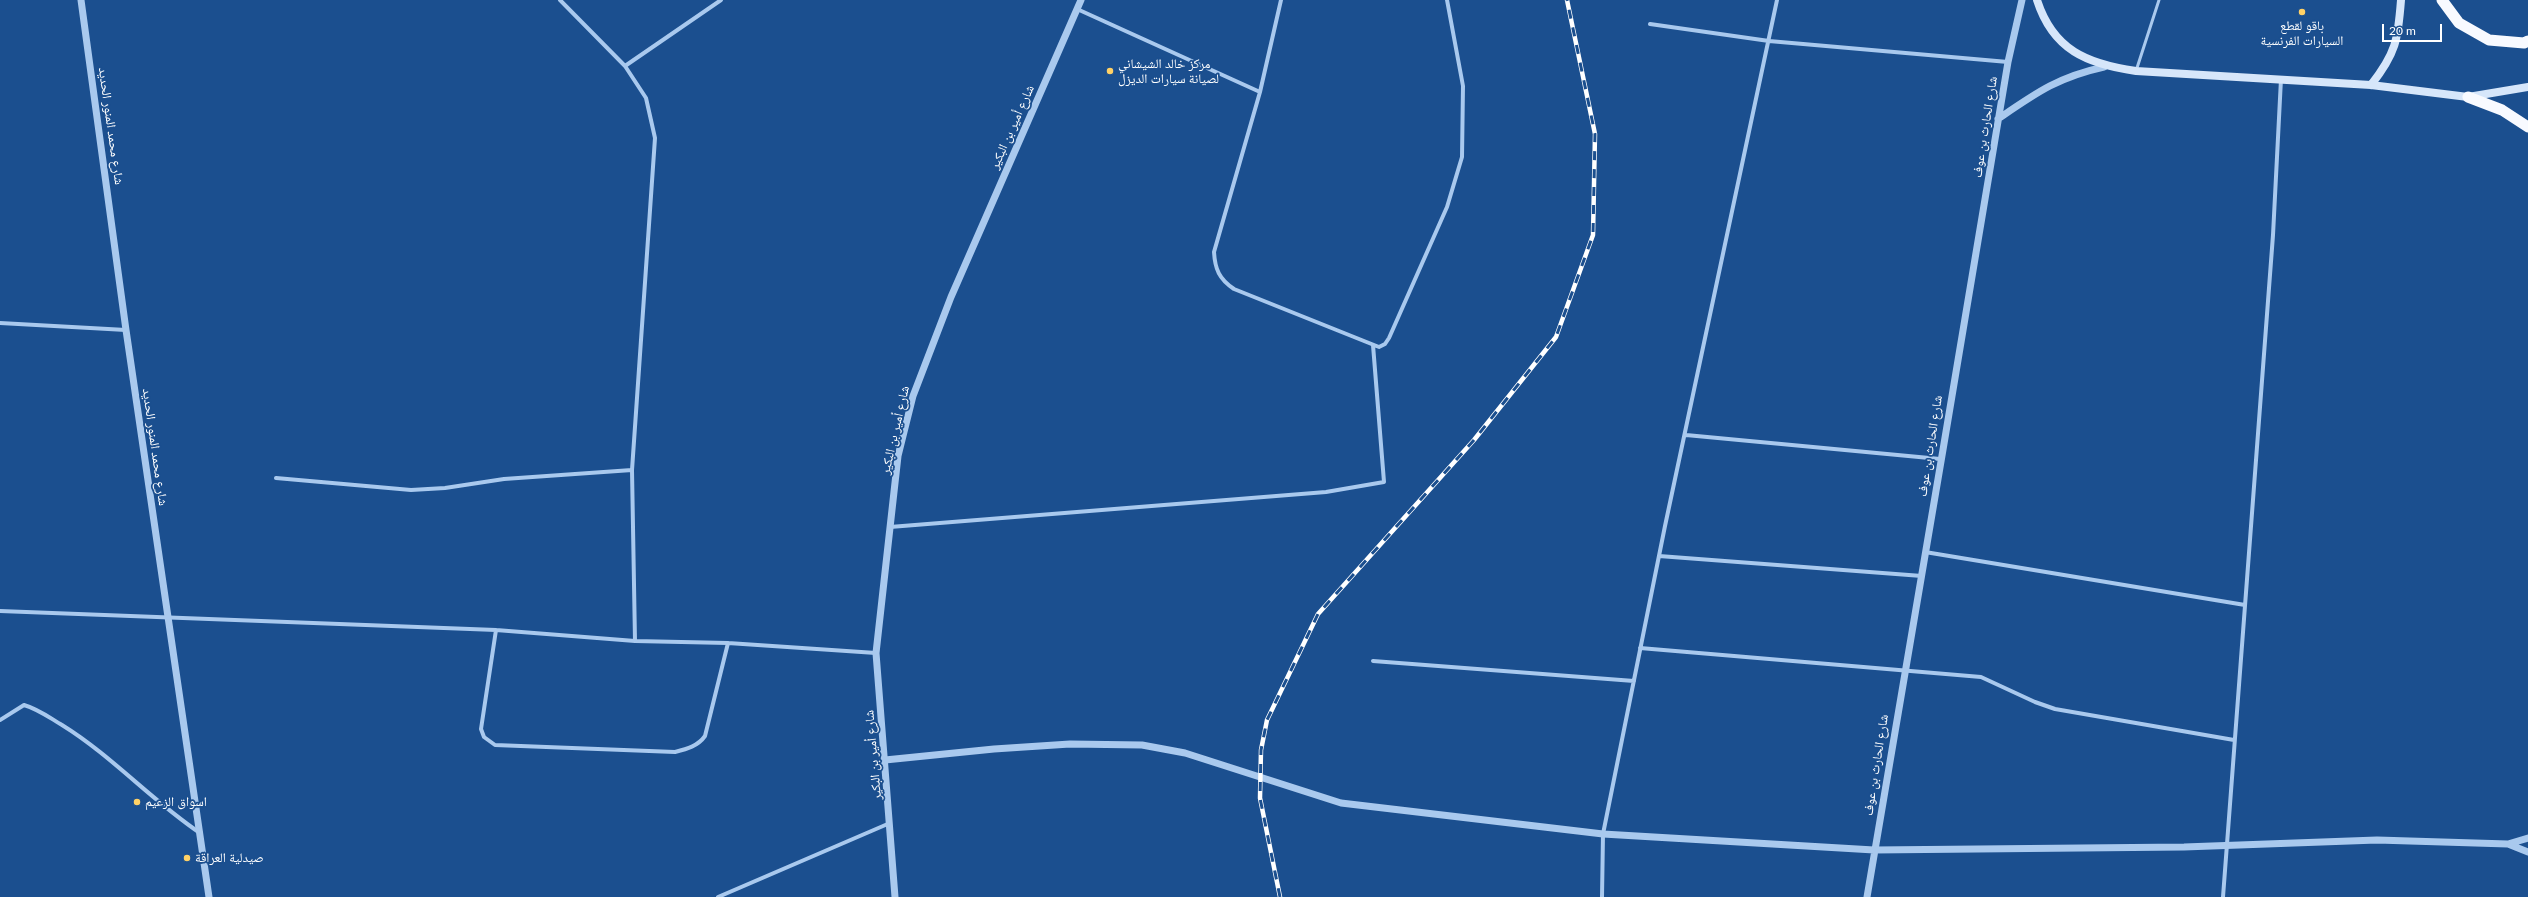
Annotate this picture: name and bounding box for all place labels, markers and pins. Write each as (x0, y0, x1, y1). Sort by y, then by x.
marker: باقو لقطع السيارات الفرنسية (2297, 7, 2307, 17)
place label: باقو لقطع السيارات الفرنسية (2261, 18, 2343, 49)
place label: مركز خالد الشيشاني لصيانة سيارات الديزل (1118, 56, 1219, 87)
marker: مركز خالد الشيشاني لصيانة سيارات الديزل (1105, 66, 1115, 76)
place label: اسواق الزعيم (145, 794, 207, 810)
marker: اسواق الزعيم (132, 797, 142, 807)
place label: صيدلية العراقة (195, 850, 264, 866)
marker: صيدلية العراقة (182, 853, 192, 863)

